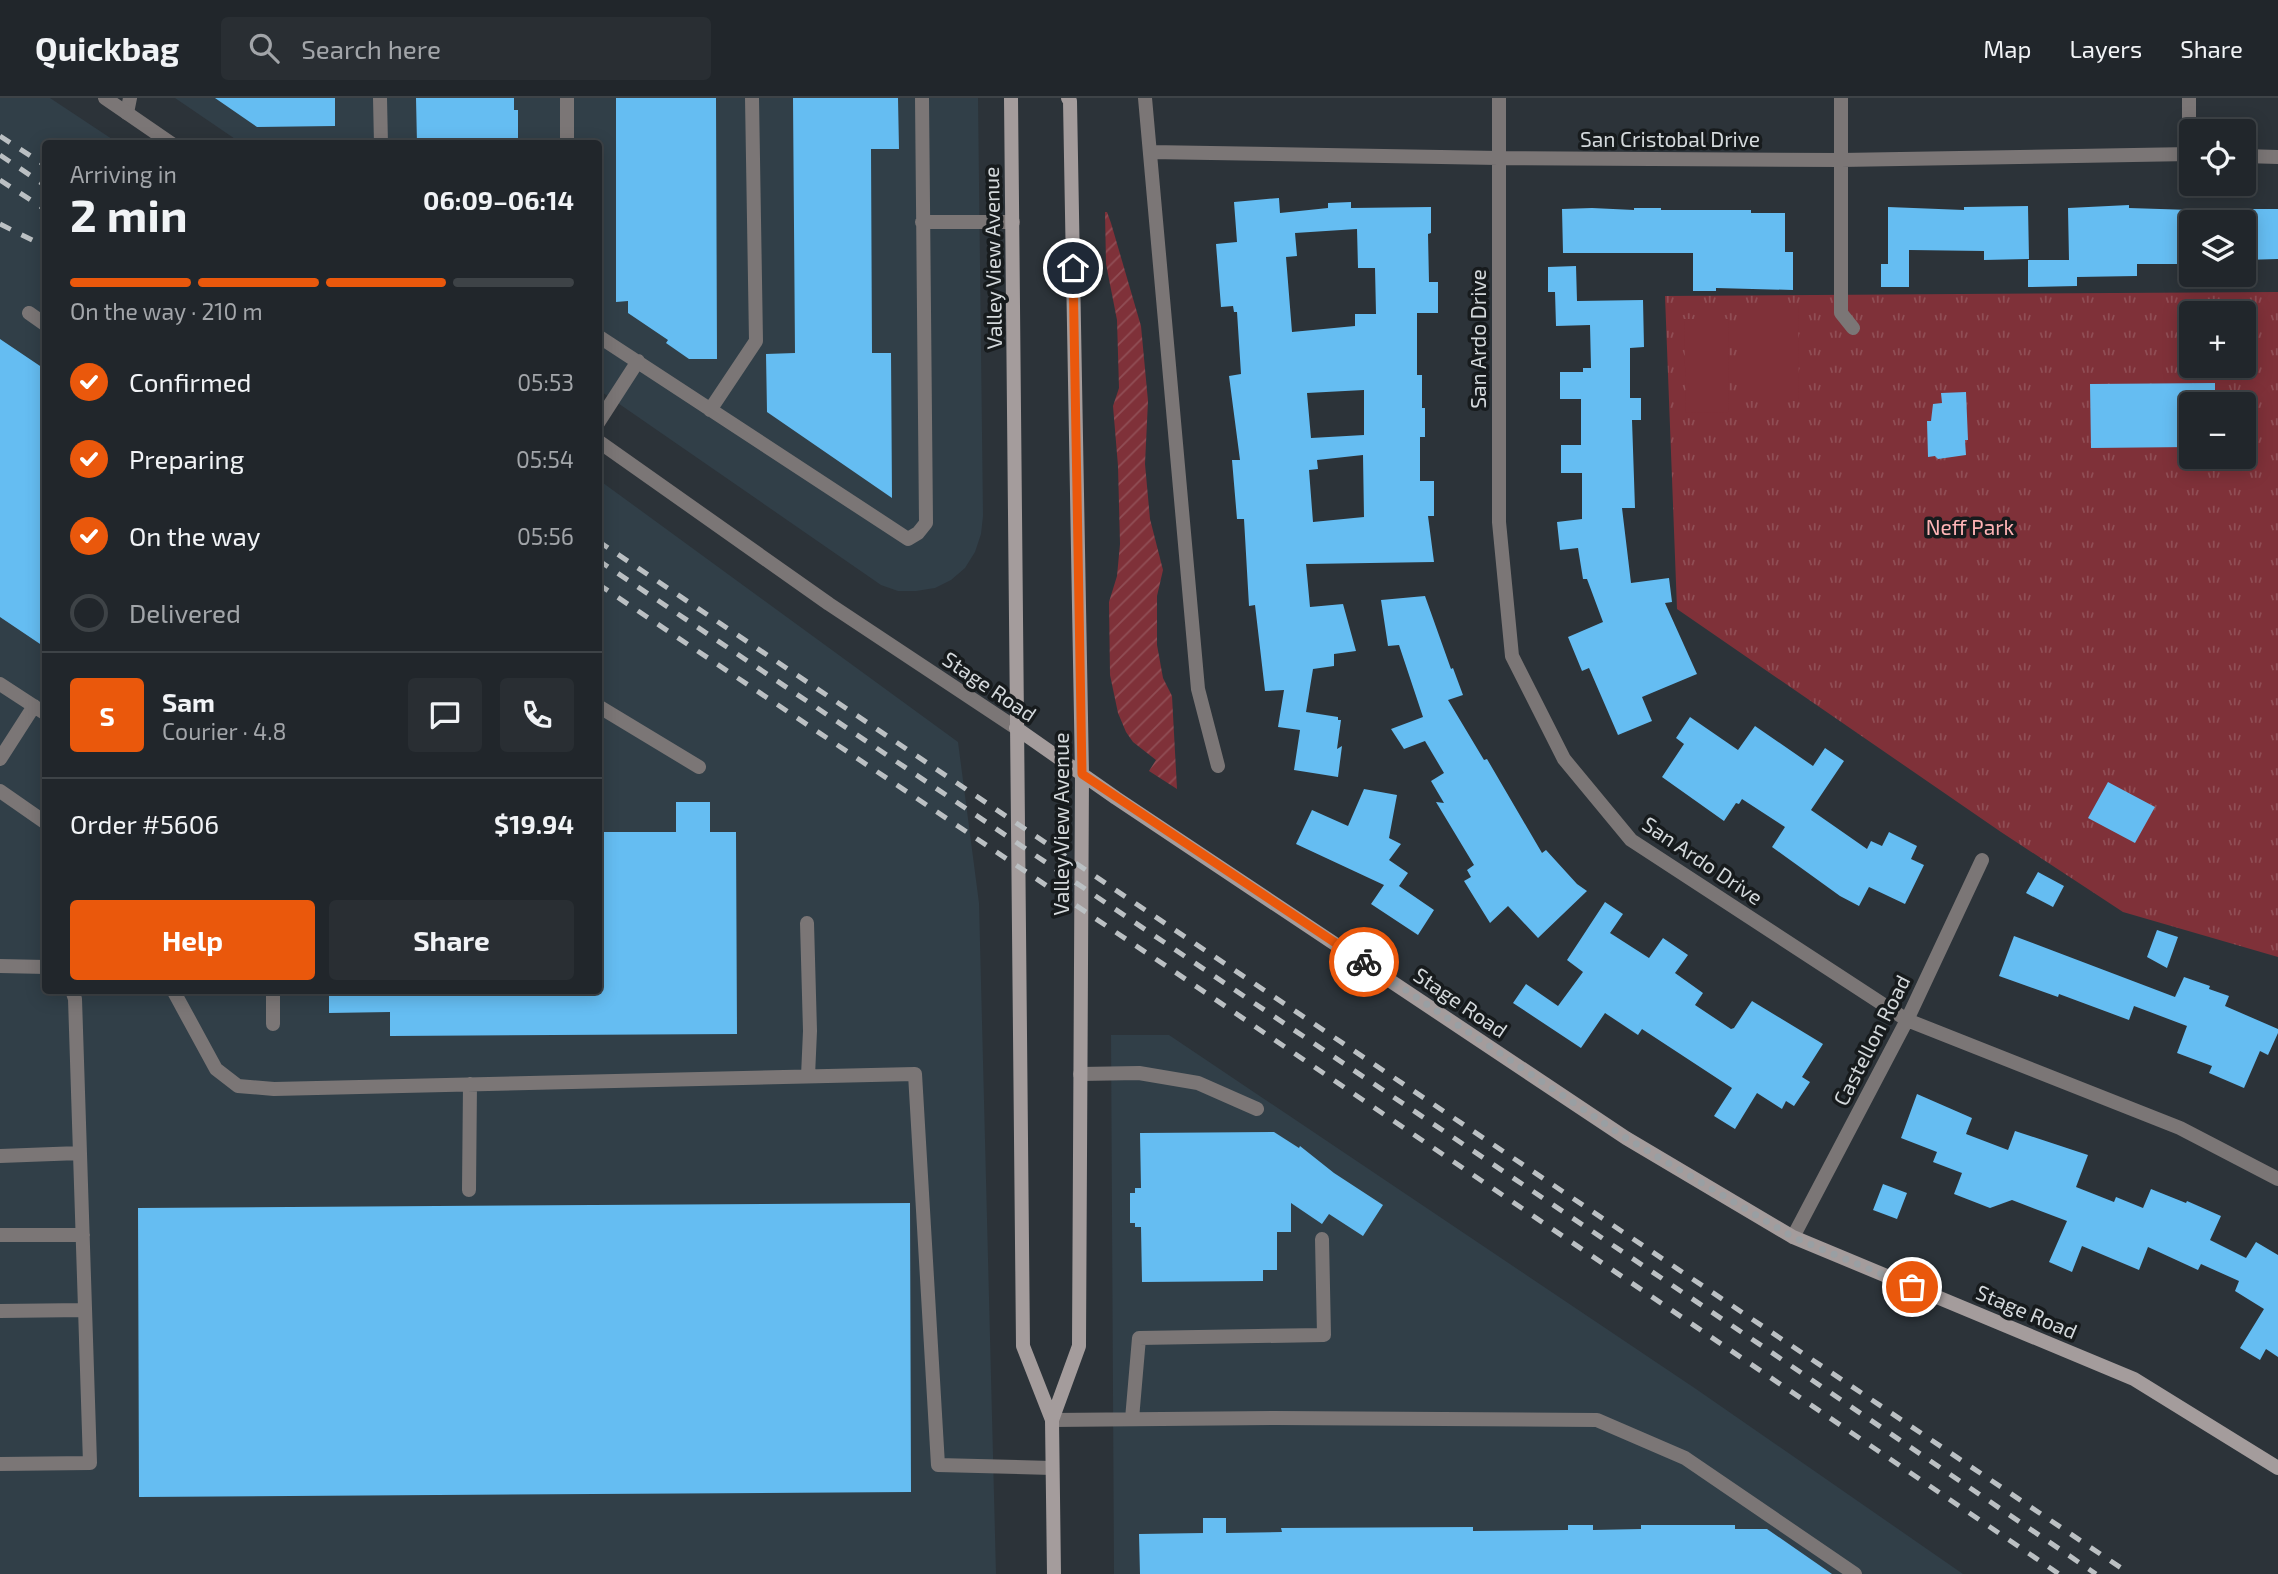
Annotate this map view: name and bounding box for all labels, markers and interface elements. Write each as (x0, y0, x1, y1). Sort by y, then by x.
search box (221, 17, 711, 80)
text: Quickbag (35, 28, 179, 68)
icon: search (245, 29, 283, 67)
text: Search here (301, 33, 441, 64)
text: Map (1983, 34, 2031, 63)
text: Layers (2069, 34, 2142, 63)
text: Share (2180, 34, 2243, 63)
map controls (2179, 119, 2256, 469)
button: locate (2179, 119, 2256, 196)
street label: San Cristobal Drive (1580, 126, 1760, 151)
text: Arriving in (70, 160, 177, 188)
street label: Valley View Avenue (978, 166, 1006, 350)
text: 06:09–06:14 (423, 184, 574, 215)
text: 2 min (70, 186, 188, 241)
button: layers (2179, 210, 2256, 287)
pin (1043, 238, 1103, 298)
icon: home (1054, 249, 1092, 287)
street label: San Ardo Drive (1465, 269, 1490, 409)
text: On the way · 210 m (70, 297, 263, 325)
button: + (2179, 301, 2256, 378)
icon: check (70, 363, 108, 401)
text: Confirmed (129, 366, 252, 397)
text: 05:53 (517, 368, 574, 396)
button: − (2179, 392, 2256, 469)
icon: check (70, 440, 108, 478)
text: Preparing (129, 443, 244, 474)
text: 05:54 (516, 445, 574, 473)
park label: Neff Park (1926, 514, 2015, 539)
icon: check (70, 517, 108, 555)
text: On the way (129, 520, 260, 551)
text: 05:56 (517, 522, 574, 550)
text: Delivered (129, 597, 241, 628)
street label: Stage Road (939, 646, 1041, 726)
button: chat (408, 678, 482, 752)
button: phone (500, 678, 574, 752)
text: Sam (162, 686, 215, 717)
text: S (99, 700, 115, 731)
text: Courier · 4.8 (162, 717, 286, 745)
street label: Valley View Avenue (1048, 733, 1073, 915)
text: Order #5606 (70, 808, 219, 839)
text: $19.94 (494, 808, 574, 839)
street label: San Ardo Drive (1638, 811, 1768, 909)
button: Help (70, 900, 315, 980)
button: Share (329, 900, 574, 980)
courier (1329, 927, 1399, 997)
icon: bike (1345, 943, 1383, 981)
street label: Stage Road (1410, 962, 1512, 1042)
street label: Castellon Road (1827, 971, 1915, 1109)
pin (1882, 1257, 1942, 1317)
icon: bag (1893, 1268, 1931, 1306)
street label: Stage Road (1973, 1279, 2081, 1343)

